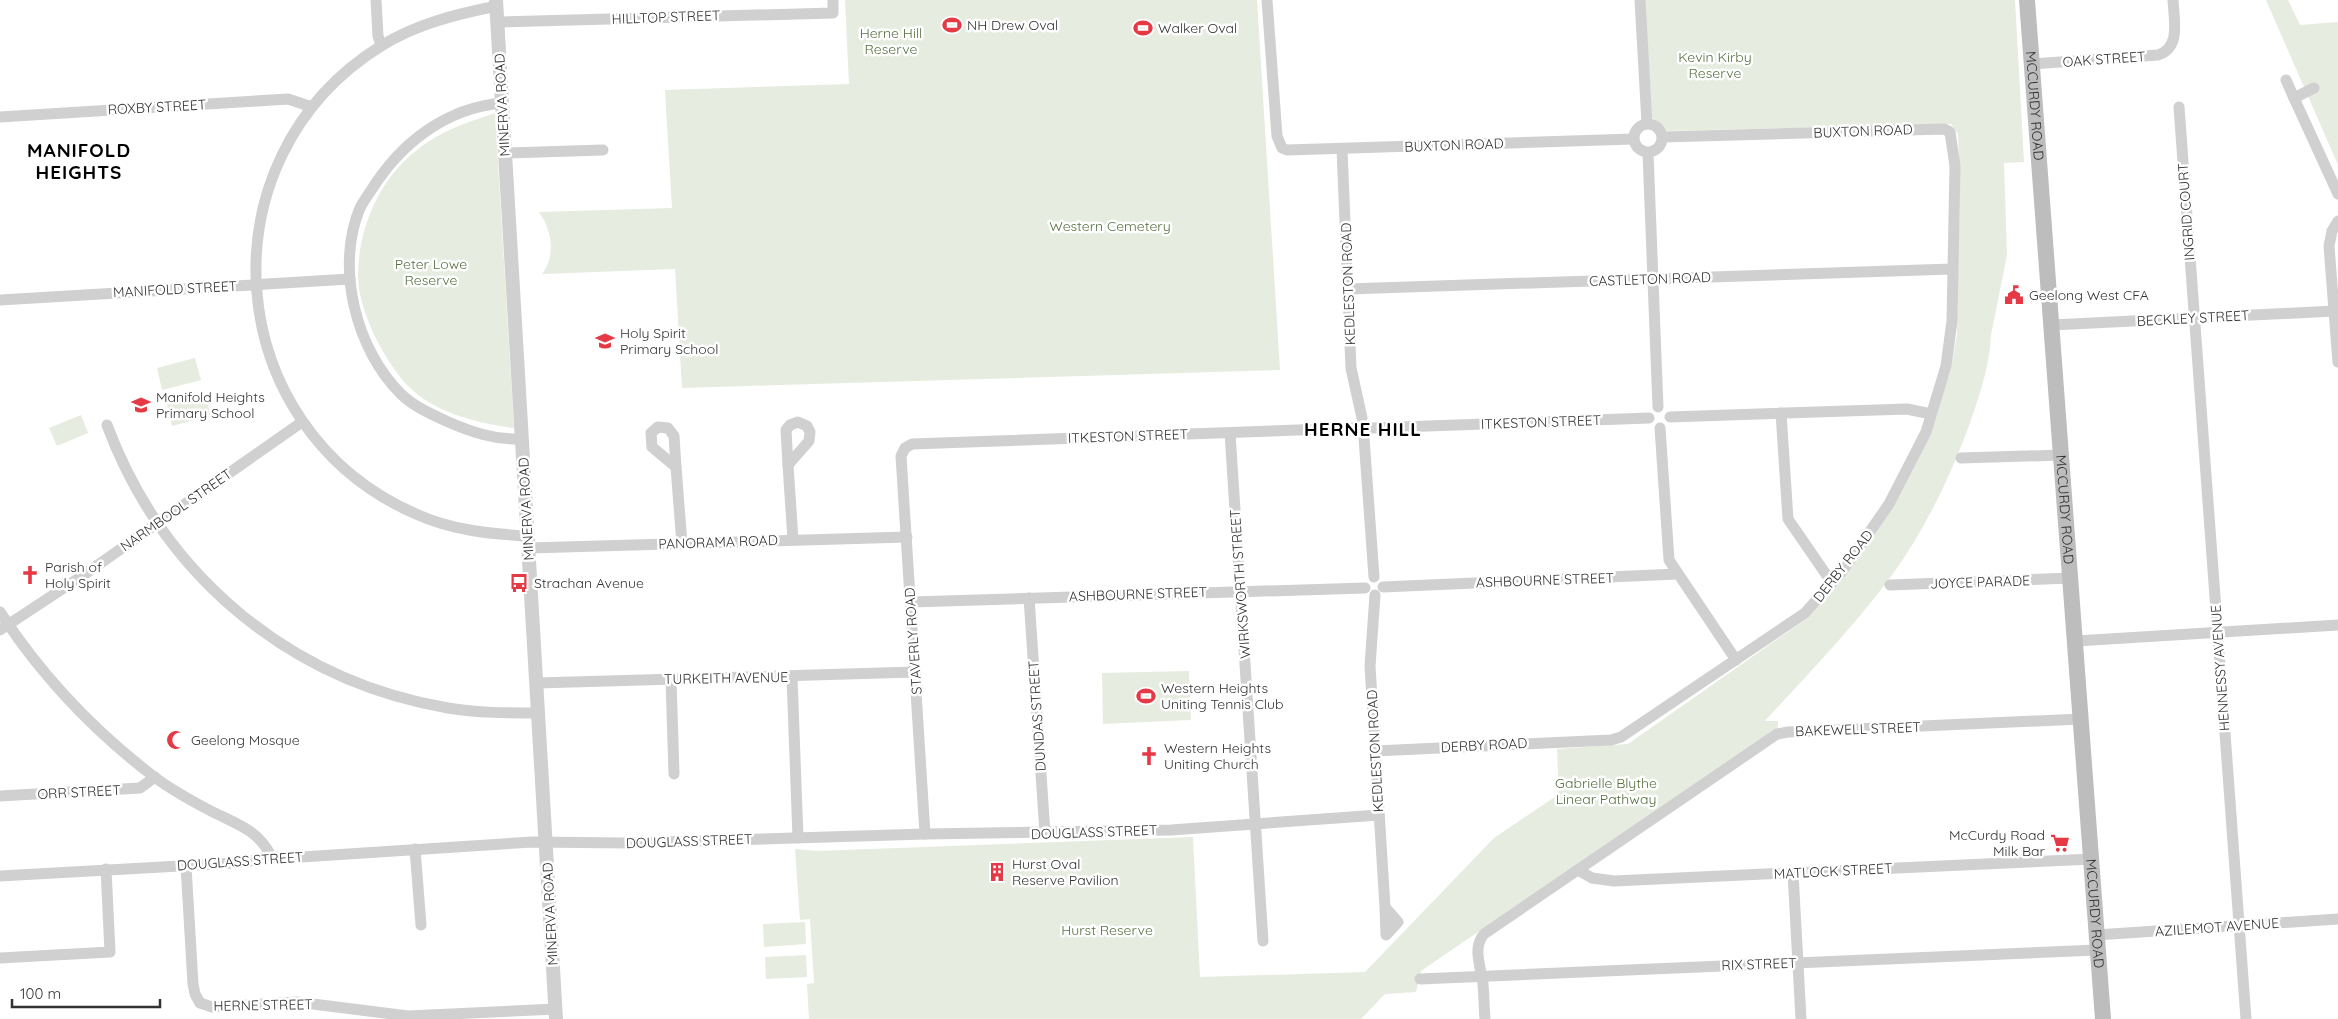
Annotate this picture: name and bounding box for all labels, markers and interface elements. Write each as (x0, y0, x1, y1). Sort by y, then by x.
street label: HILLTOP STREET (611, 6, 721, 28)
sports icon: NH Drew Oval (941, 14, 963, 36)
place label: NH Drew Oval (967, 16, 1058, 34)
sports icon: Walker Oval (1132, 17, 1154, 39)
place label: Walker Oval (1158, 19, 1237, 37)
park label: Herne Hill Reserve (860, 24, 922, 58)
street label: OAK STREET (2062, 47, 2146, 71)
park label: Kevin Kirby Reserve (1678, 48, 1752, 82)
street label: MCCURDY ROAD (2022, 50, 2048, 161)
street label: MINERVA ROAD (490, 53, 514, 157)
street label: ROXBY STREET (107, 95, 207, 119)
street label: BUXTON ROAD (1813, 120, 1913, 142)
street label: BUXTON ROAD (1404, 134, 1504, 156)
district label: MANIFOLD HEIGHTS (27, 138, 131, 184)
street label: INGRID COURT (2174, 163, 2198, 261)
park label: Western Cemetery (1049, 217, 1171, 235)
street label: KEDLESTON ROAD (1337, 222, 1359, 346)
park label: Peter Lowe Reserve (395, 255, 467, 289)
street label: CASTLETON ROAD (1589, 268, 1711, 290)
street label: MANIFOLD STREET (112, 277, 238, 301)
public building icon: Geelong West CFA (2003, 284, 2025, 306)
place label: Geelong West CFA (2029, 286, 2149, 304)
street label: BECKLEY STREET (2136, 306, 2250, 330)
place label: Holy Spirit Primary School (620, 324, 718, 358)
school or university icon: Holy Spirit Primary School (594, 330, 616, 352)
place label: Manifold Heights Primary School (156, 388, 265, 422)
school or university icon: Manifold Heights Primary School (130, 394, 152, 416)
street label: ITKESTON STREET (1481, 411, 1601, 433)
district label: HERNE HILL (1304, 417, 1422, 441)
street label: ITKESTON STREET (1068, 425, 1188, 447)
street label: MCCURDY ROAD (2052, 454, 2078, 565)
street label: MINERVA ROAD (514, 457, 538, 561)
street label: NARMBOOL STREET (117, 465, 235, 555)
street label: WIRKSWORTH STREET (1226, 509, 1254, 659)
street label: DERBY ROAD (1809, 526, 1877, 606)
street label: PANORAMA ROAD (658, 531, 778, 553)
place label: Parish of Holy Spirit (45, 558, 111, 592)
church icon: Parish of Holy Spirit (19, 564, 41, 586)
street label: ASHBOURNE STREET (1476, 569, 1614, 591)
street label: JOYCE PARADE (1930, 571, 2030, 593)
bus stop icon: Strachan Avenue (508, 572, 530, 594)
place label: Strachan Avenue (534, 574, 644, 592)
street label: ASHBOURNE STREET (1069, 583, 1207, 605)
street label: STAVERLY ROAD (900, 587, 926, 695)
street label: HENNESSY AVENUE (2207, 604, 2233, 732)
street label: DUNDAS STREET (1024, 660, 1050, 772)
street label: TURKEITH AVENUE (664, 668, 788, 688)
place label: Western Heights Uniting Tennis Club (1161, 679, 1283, 713)
sports icon: Western Heights Uniting Tennis Club (1135, 685, 1157, 707)
street label: KEDLESTON ROAD (1363, 689, 1387, 813)
street label: BAKEWELL STREET (1795, 718, 1921, 740)
mosque icon: Geelong Mosque (165, 729, 187, 751)
place label: Geelong Mosque (191, 731, 300, 749)
street label: DERBY ROAD (1440, 734, 1528, 756)
place label: Western Heights Uniting Church (1164, 739, 1271, 773)
church icon: Western Heights Uniting Church (1138, 745, 1160, 767)
park label: Gabrielle Blythe Linear Pathway (1555, 774, 1657, 808)
street label: ORR STREET (37, 781, 121, 803)
street label: DOUGLASS STREET (1030, 821, 1158, 843)
place label: McCurdy Road Milk Bar (1949, 826, 2046, 860)
street label: DOUGLASS STREET (625, 830, 753, 852)
supermarket icon: McCurdy Road Milk Bar (2049, 832, 2071, 854)
street label: DOUGLASS STREET (176, 848, 304, 874)
place label: Hurst Oval Reserve Pavilion (1012, 855, 1119, 889)
street label: MCCURDY ROAD (2082, 858, 2108, 969)
street label: MATLOCK STREET (1773, 859, 1893, 883)
building icon: Hurst Oval Reserve Pavilion (986, 861, 1008, 883)
street label: MINERVA ROAD (538, 862, 562, 966)
street label: AZILEMOT AVENUE (2154, 914, 2280, 940)
park label: Hurst Reserve (1061, 921, 1153, 939)
street label: RIX STREET (1721, 954, 1797, 974)
scale bar (12, 976, 160, 1008)
text: 100 m (20, 984, 61, 1003)
street label: HERNE STREET (213, 995, 313, 1015)

